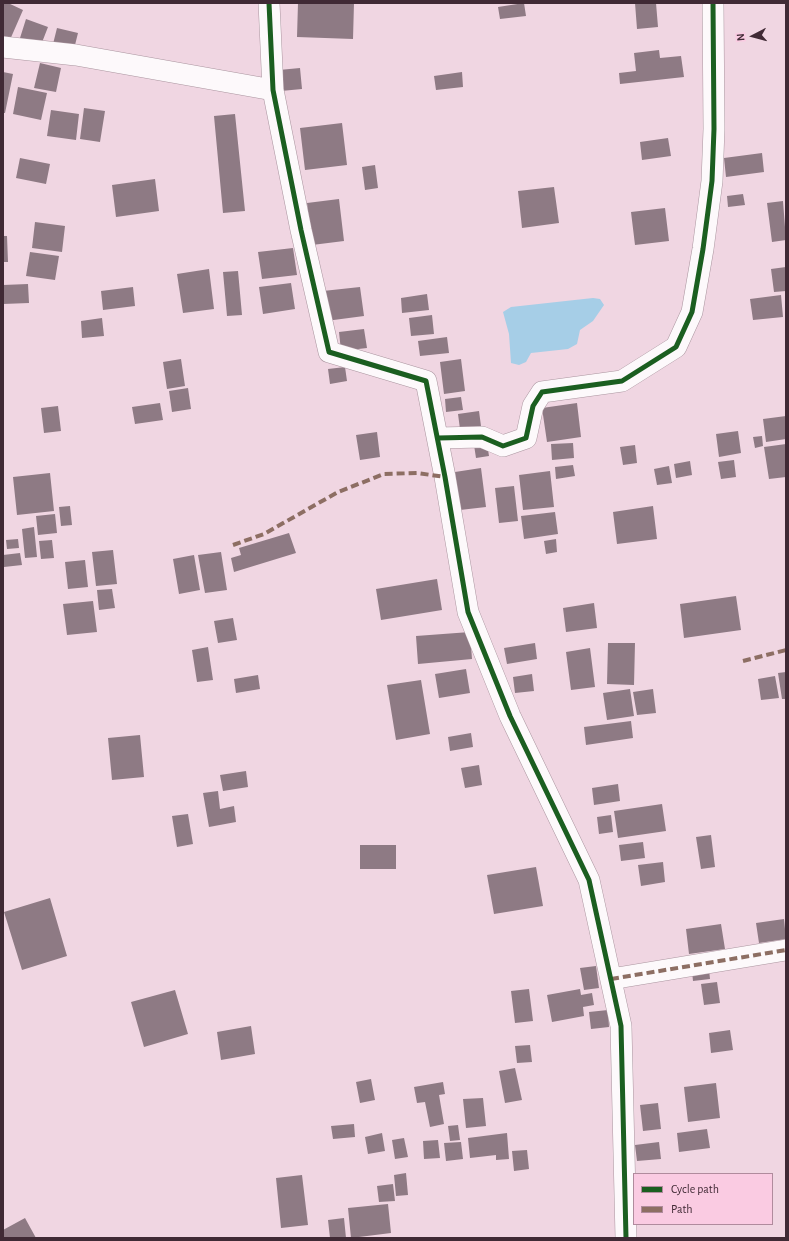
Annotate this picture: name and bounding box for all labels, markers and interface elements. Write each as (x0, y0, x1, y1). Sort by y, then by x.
north arrow (733, 16, 773, 56)
text: N (735, 33, 746, 42)
legend (633, 1173, 773, 1225)
text: Cycle path (671, 1183, 719, 1195)
text: Path (671, 1203, 693, 1215)

